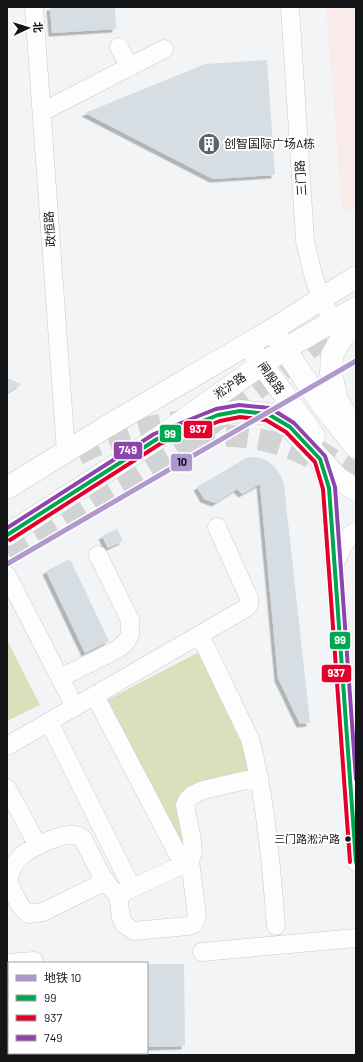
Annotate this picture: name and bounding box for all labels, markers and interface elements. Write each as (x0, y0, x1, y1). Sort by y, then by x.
north arrow (8, 8, 48, 48)
text: 北 (32, 21, 45, 33)
building icon: 创智国际广场A栋 (196, 131, 222, 157)
place label: 创智国际广场A栋 (224, 136, 315, 150)
street label: 三门路 (292, 160, 308, 197)
street label: 政恒路 (41, 211, 57, 248)
street label: 闸殷路 (256, 359, 288, 396)
street label: 淞沪路 (211, 369, 248, 401)
line badge: 937 (183, 420, 213, 439)
text: 937 (189, 422, 207, 435)
line badge: 99 (159, 424, 182, 443)
text: 99 (164, 427, 176, 440)
line badge: 749 (113, 441, 143, 460)
text: 749 (119, 443, 137, 456)
line badge: 10 (170, 453, 193, 472)
text: 10 (177, 455, 187, 468)
line badge: 99 (329, 631, 351, 650)
text: 99 (334, 633, 346, 646)
line badge: 937 (321, 664, 352, 683)
text: 937 (327, 666, 345, 679)
place label: 三门路淞沪路 (274, 832, 340, 845)
marker: 三门路淞沪路 (343, 834, 353, 844)
legend (8, 962, 148, 1054)
text: 地铁 10 (44, 970, 81, 984)
text: 99 (44, 990, 57, 1004)
text: 937 (44, 1010, 62, 1024)
text: 749 (44, 1030, 63, 1044)

